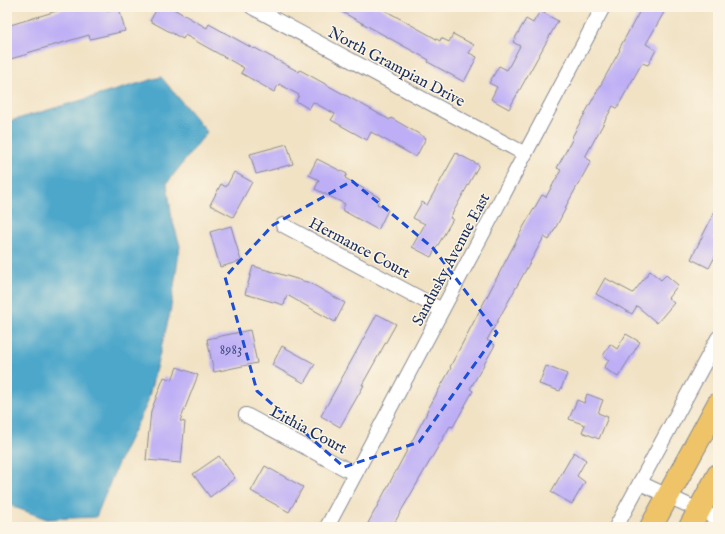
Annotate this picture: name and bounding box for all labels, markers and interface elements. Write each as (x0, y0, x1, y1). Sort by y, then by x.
street label: North Grampian Drive (324, 23, 468, 112)
street label: Sandusky Avenue East (408, 190, 495, 330)
street label: Hermance Court (305, 214, 414, 284)
house number: 8983 (220, 341, 242, 359)
street label: Lithia Court (266, 402, 350, 460)

